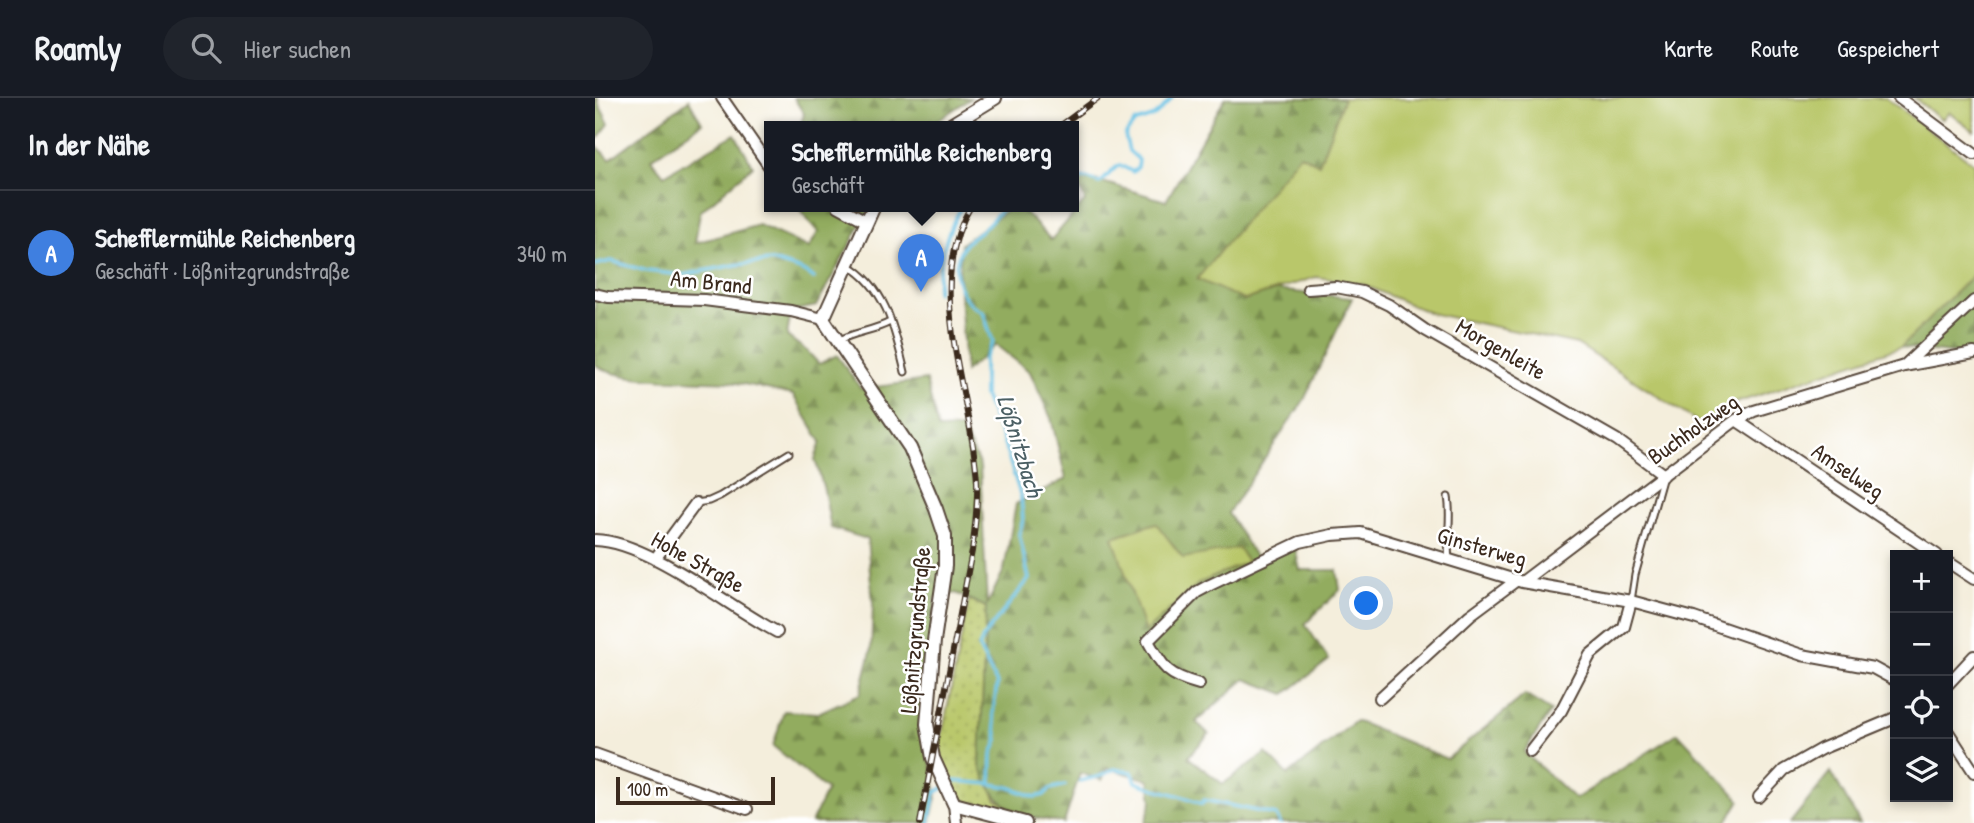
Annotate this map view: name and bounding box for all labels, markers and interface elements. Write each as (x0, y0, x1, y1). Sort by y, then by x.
search box (163, 17, 653, 80)
text: Roamly (35, 26, 121, 70)
icon: search (187, 29, 225, 67)
text: Hier suchen (243, 31, 351, 66)
text: Karte (1664, 32, 1713, 64)
text: Route (1751, 32, 1799, 64)
text: Gespeichert (1837, 32, 1939, 64)
popup (764, 121, 1079, 212)
text: In der Nähe (28, 124, 150, 164)
text: Schefflermühle Reichenberg (791, 134, 1052, 169)
text: Geschäft (791, 169, 864, 200)
text: Schefflermühle Reichenberg (95, 220, 355, 255)
pin: A (898, 234, 944, 292)
text: A (45, 238, 57, 269)
text: 340 m (517, 238, 567, 269)
text: Geschäft · Lößnitzgrundstraße (95, 255, 350, 286)
street label: Am Brand (669, 262, 753, 301)
street label: Morgenleite (1451, 310, 1552, 387)
street label: Buchholzweg (1641, 386, 1744, 471)
water label: Lößnitzbach (989, 391, 1052, 503)
street label: Amselweg (1806, 435, 1891, 506)
street label: Ginsterweg (1434, 519, 1530, 574)
street label: Hohe Straße (646, 523, 750, 600)
street label: Lößnitzgrundstraße (892, 545, 937, 714)
map controls (1890, 550, 1953, 802)
button: + (1890, 550, 1953, 613)
your location (1349, 586, 1383, 620)
button: − (1890, 613, 1953, 676)
button: locate (1890, 676, 1953, 739)
button: layers (1890, 739, 1953, 802)
scale bar (616, 774, 775, 806)
text: 100 m (627, 776, 668, 802)

